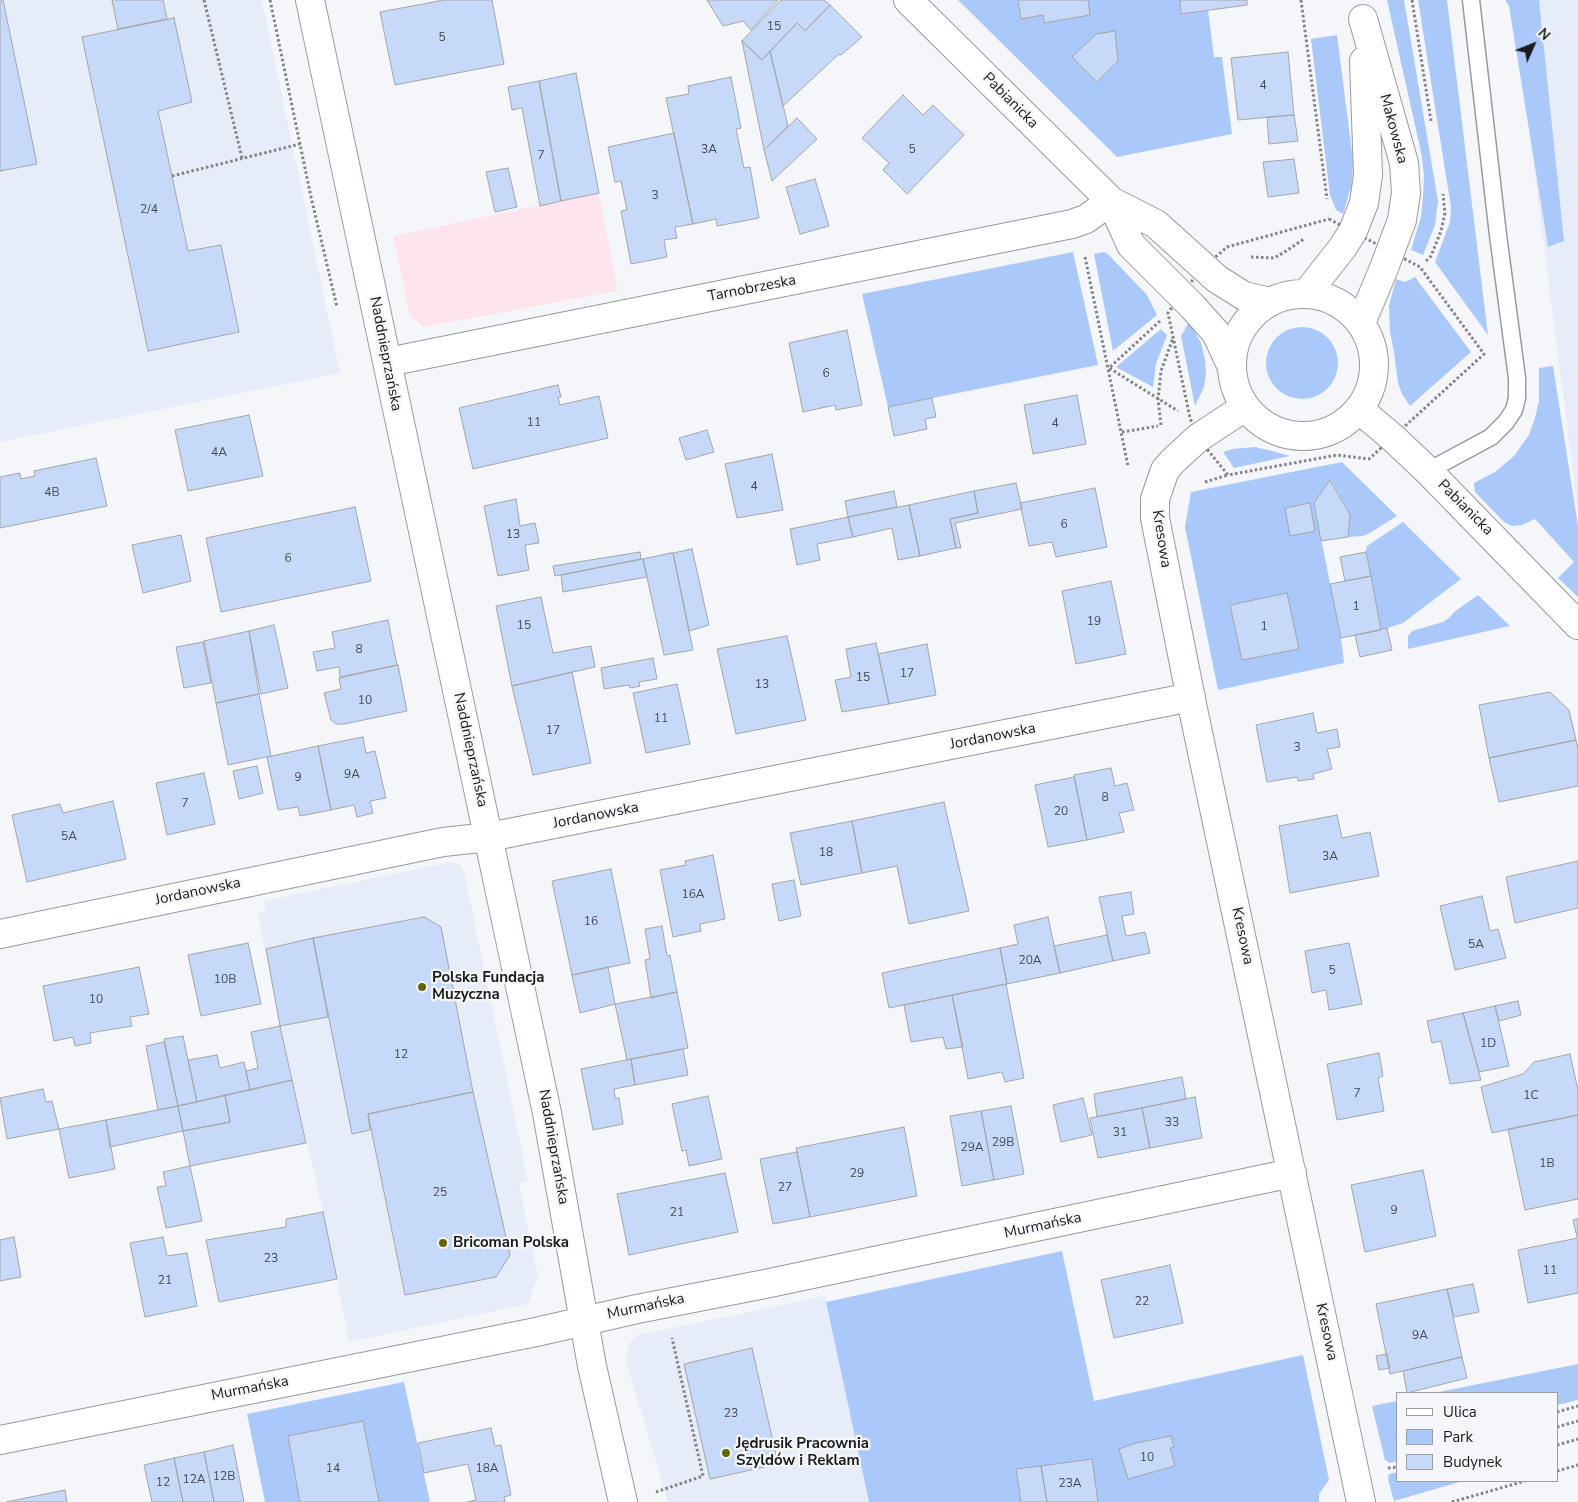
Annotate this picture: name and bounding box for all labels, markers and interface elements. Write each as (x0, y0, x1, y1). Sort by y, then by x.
house number: 15 (767, 20, 781, 34)
north arrow (1508, 20, 1558, 70)
text: N (1534, 24, 1555, 45)
house number: 5 (438, 31, 446, 45)
street label: Pabianicka (978, 69, 1042, 133)
house number: 4 (1259, 79, 1267, 93)
street label: Makowska (1375, 92, 1411, 166)
house number: 3A (701, 143, 717, 157)
house number: 5 (908, 143, 916, 157)
house number: 7 (537, 149, 545, 163)
house number: 3 (651, 189, 659, 203)
house number: 2/4 (140, 203, 158, 217)
street label: Tarnobrzeska (706, 272, 798, 306)
street label: Naddnieprzańska (365, 295, 405, 413)
house number: 6 (822, 367, 830, 381)
house number: 11 (527, 416, 541, 430)
house number: 4 (1051, 417, 1059, 431)
house number: 4A (211, 446, 227, 460)
street label: Pabianicka (1433, 476, 1497, 540)
house number: 4 (750, 480, 758, 494)
house number: 4B (44, 486, 60, 500)
street label: Kresowa (1148, 509, 1174, 569)
house number: 6 (1060, 518, 1068, 532)
house number: 13 (506, 528, 520, 542)
house number: 6 (284, 552, 292, 566)
house number: 1 (1352, 600, 1360, 614)
house number: 19 (1087, 615, 1101, 629)
house number: 15 (517, 619, 531, 633)
house number: 1 (1260, 620, 1268, 634)
house number: 8 (355, 643, 363, 657)
house number: 17 (900, 667, 914, 681)
house number: 15 (856, 671, 870, 685)
house number: 13 (755, 678, 769, 692)
street label: Naddnieprzańska (449, 691, 491, 809)
house number: 10 (358, 694, 372, 708)
house number: 11 (654, 712, 668, 726)
street label: Jordanowska (949, 720, 1037, 754)
house number: 17 (546, 724, 560, 738)
house number: 3 (1293, 741, 1301, 755)
house number: 9A (344, 768, 360, 782)
house number: 9 (294, 771, 302, 785)
house number: 8 (1101, 791, 1109, 805)
house number: 7 (181, 797, 189, 811)
street label: Jordanowska (552, 799, 640, 833)
house number: 20 (1054, 805, 1068, 819)
house number: 5A (61, 830, 77, 844)
house number: 18 (819, 846, 833, 860)
house number: 3A (1322, 850, 1338, 864)
street label: Jordanowska (154, 874, 242, 910)
house number: 16A (681, 888, 705, 902)
street label: Kresowa (1227, 906, 1257, 966)
house number: 16 (584, 915, 598, 929)
house number: 5A (1468, 938, 1484, 952)
house number: 20A (1018, 954, 1042, 968)
house number: 5 (1328, 964, 1336, 978)
place label: Polska Fundacja Muzyczna (432, 969, 544, 1004)
house number: 10B (214, 973, 236, 987)
marker: Polska Fundacja Muzyczna (416, 981, 428, 993)
house number: 10 (89, 993, 103, 1007)
house number: 1D (1480, 1037, 1496, 1051)
house number: 12 (394, 1048, 408, 1062)
house number: 7 (1353, 1087, 1361, 1101)
street label: Naddnieprzańska (534, 1088, 572, 1206)
house number: 1C (1523, 1089, 1539, 1103)
house number: 33 (1165, 1116, 1179, 1130)
house number: 31 (1113, 1126, 1127, 1140)
house number: 29B (992, 1136, 1014, 1150)
house number: 29A (960, 1141, 984, 1155)
house number: 1B (1539, 1157, 1555, 1171)
house number: 29 (850, 1167, 864, 1181)
house number: 27 (778, 1181, 792, 1195)
house number: 25 (433, 1186, 447, 1200)
house number: 9 (1390, 1204, 1398, 1218)
house number: 21 (670, 1206, 684, 1220)
street label: Murmańska (1003, 1209, 1083, 1243)
place label: Bricoman Polska (453, 1234, 569, 1252)
marker: Bricoman Polska (437, 1237, 449, 1249)
house number: 23 (264, 1252, 278, 1266)
house number: 11 (1543, 1264, 1557, 1278)
house number: 21 (158, 1274, 172, 1288)
street label: Murmańska (606, 1290, 686, 1324)
house number: 22 (1135, 1295, 1149, 1309)
street label: Kresowa (1311, 1302, 1341, 1362)
house number: 9A (1412, 1329, 1428, 1343)
street label: Murmańska (210, 1373, 290, 1405)
legend (1396, 1392, 1558, 1482)
text: Ulica (1443, 1402, 1477, 1422)
house number: 23 (724, 1407, 738, 1421)
text: Park (1443, 1427, 1473, 1447)
place label: Jędrusik Pracownia Szyldów i Reklam (736, 1435, 869, 1470)
marker: Jędrusik Pracownia Szyldów i Reklam (720, 1447, 732, 1459)
house number: 10 (1140, 1451, 1154, 1465)
text: Budynek (1443, 1452, 1502, 1472)
house number: 14 (326, 1462, 340, 1476)
house number: 18A (475, 1462, 499, 1476)
house number: 12B (213, 1470, 235, 1484)
house number: 12A (182, 1473, 206, 1487)
house number: 12 (156, 1476, 170, 1490)
house number: 23A (1058, 1477, 1082, 1491)

